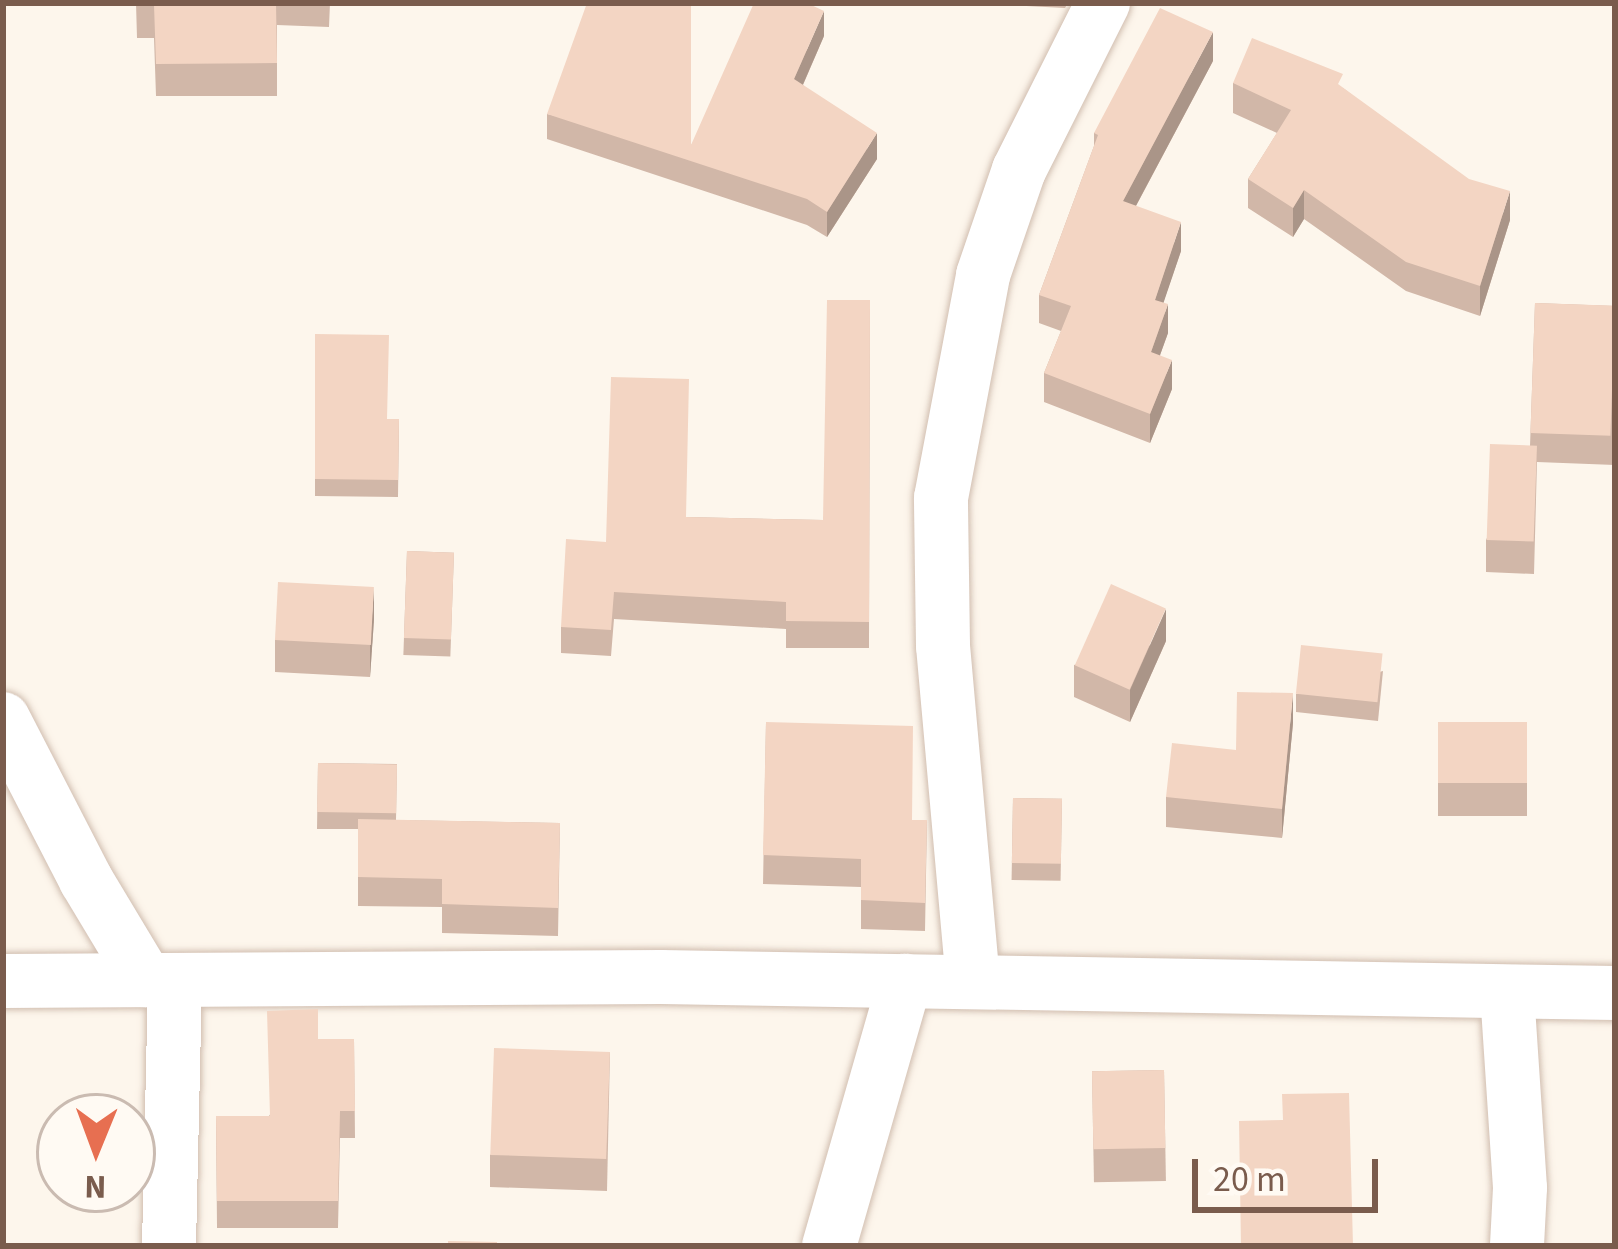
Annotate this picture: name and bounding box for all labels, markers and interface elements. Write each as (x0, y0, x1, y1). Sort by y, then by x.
north arrow (36, 1093, 156, 1213)
scale bar (1198, 1135, 1384, 1209)
text: 20 m (1213, 1154, 1286, 1205)
text: N (84, 1163, 107, 1210)

